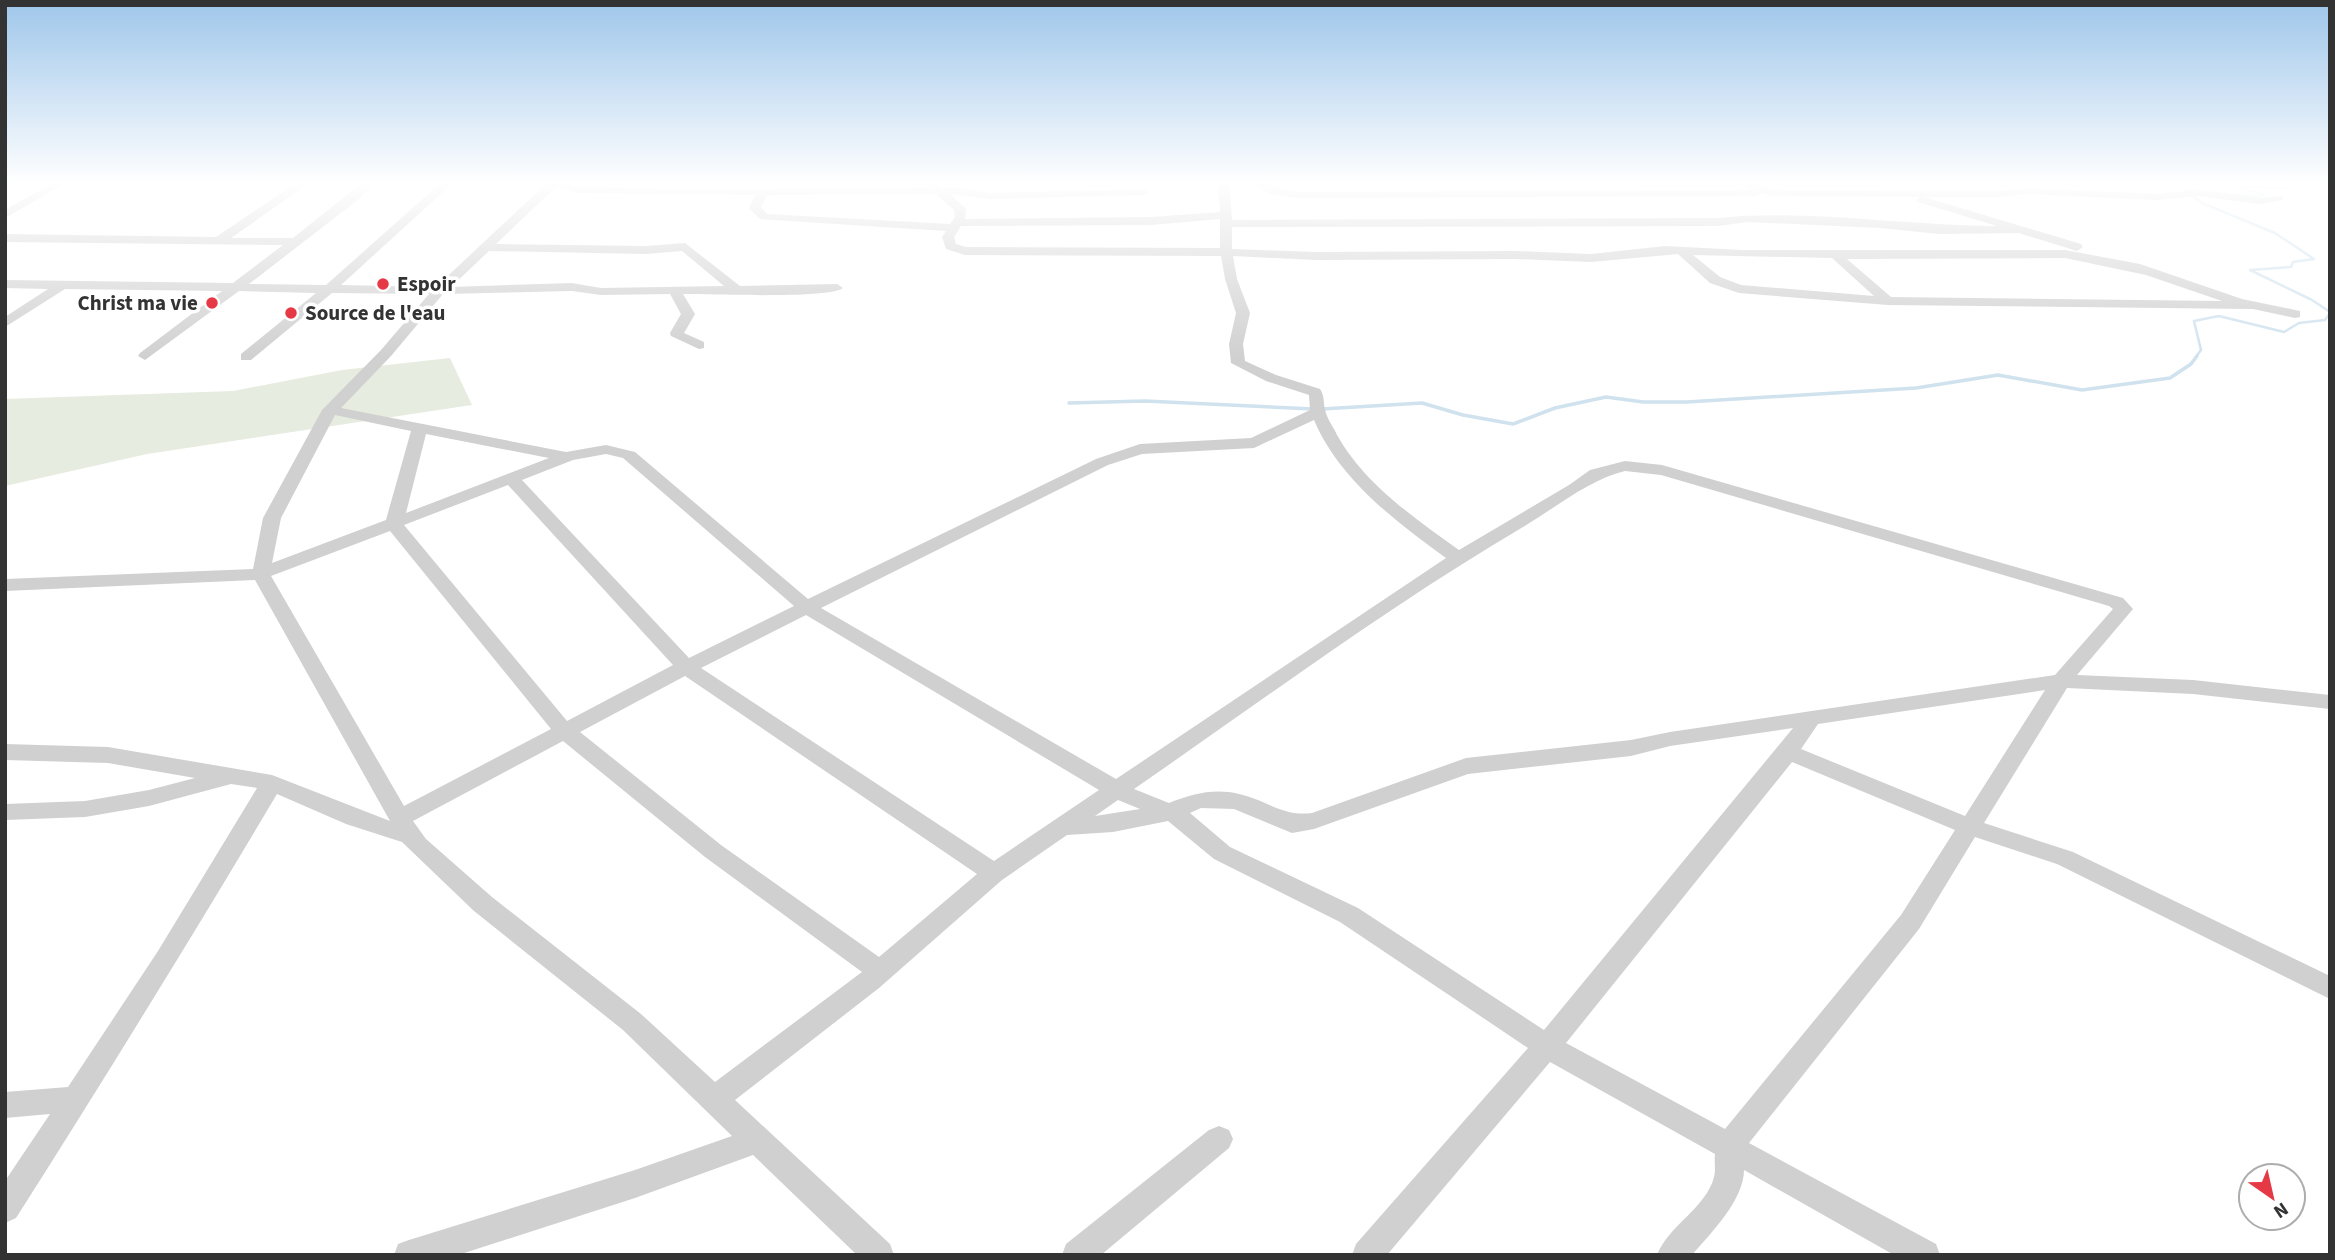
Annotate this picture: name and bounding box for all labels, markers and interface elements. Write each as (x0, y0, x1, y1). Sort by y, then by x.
place label: Espoir (397, 269, 456, 299)
marker: Espoir (375, 276, 391, 292)
place label: Christ ma vie (78, 288, 198, 318)
marker: Christ ma vie (204, 295, 220, 311)
place label: Source de l'eau (305, 298, 445, 328)
marker: Source de l'eau (283, 305, 299, 321)
north arrow (2237, 1162, 2307, 1232)
text: N (2268, 1195, 2293, 1225)

